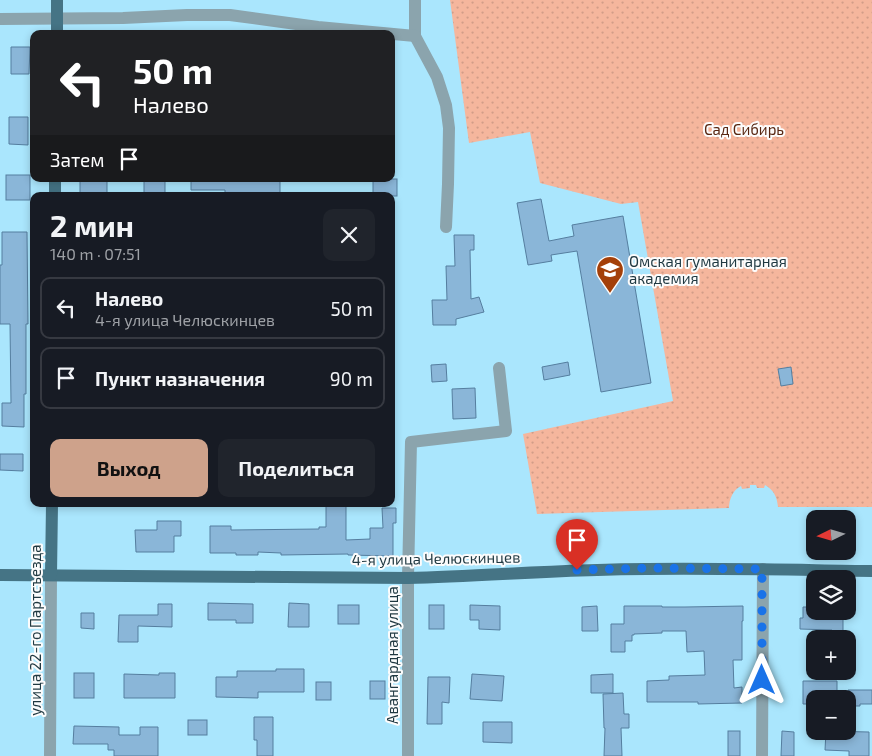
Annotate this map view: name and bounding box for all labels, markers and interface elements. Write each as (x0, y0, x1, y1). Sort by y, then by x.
text: 50 m (133, 49, 213, 91)
icon: left (50, 50, 115, 115)
text: Налево (133, 91, 209, 117)
park label: Сад Сибирь (704, 120, 784, 138)
icon: arrive (115, 145, 143, 173)
text: Затем (50, 148, 105, 171)
text: 2 мин (50, 207, 134, 243)
button: close (323, 209, 375, 261)
text: 140 m · 07:51 (50, 244, 141, 263)
place label: Омская гуманитарная академия (629, 252, 787, 287)
school or university icon: Омская гуманитарная академия (595, 255, 625, 294)
text: Налево (95, 287, 163, 310)
icon: left (52, 294, 80, 322)
text: 50 m (330, 297, 373, 320)
text: 4-я улица Челюскинцев (95, 310, 275, 329)
icon: arrive (52, 364, 80, 392)
text: Пункт назначения (95, 367, 265, 390)
text: 90 m (330, 367, 373, 390)
button: Выход (50, 439, 208, 497)
button: Поделиться (218, 439, 375, 497)
north arrow (806, 510, 856, 560)
map controls (806, 510, 856, 740)
pin (556, 519, 598, 570)
icon: arrive (563, 526, 591, 554)
street label: улица 22-го Партсъезда (26, 544, 45, 716)
street label: 4-я улица Челюскинцев (351, 548, 521, 569)
button: layers (806, 570, 856, 620)
street label: Авангардная улица (383, 586, 402, 724)
button: + (806, 630, 856, 680)
position arrow (735, 653, 787, 705)
button: − (806, 690, 856, 740)

